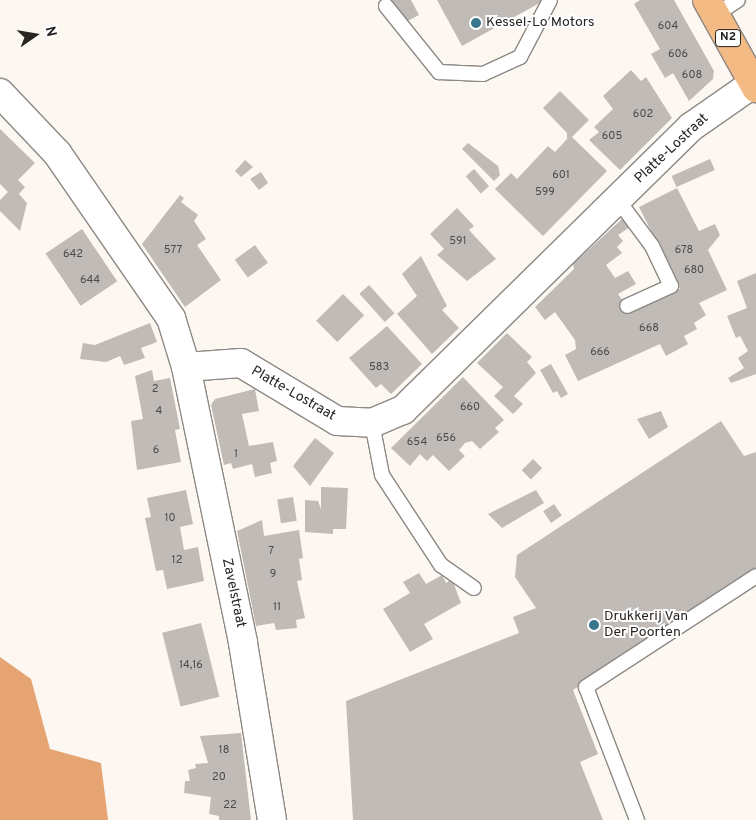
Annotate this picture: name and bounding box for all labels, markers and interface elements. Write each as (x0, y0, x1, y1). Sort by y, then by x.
north arrow (10, 10, 60, 60)
place label: Kessel-Lo Motors (486, 15, 595, 31)
marker: Kessel-Lo Motors (470, 17, 482, 29)
house number: 604 (658, 19, 678, 33)
text: N (41, 25, 60, 38)
road number: N2 (714, 28, 742, 48)
house number: 606 (668, 47, 688, 61)
house number: 608 (682, 68, 702, 82)
house number: 602 (633, 107, 653, 121)
street label: Platte-Lostraat (632, 111, 712, 187)
house number: 605 (602, 129, 622, 143)
house number: 601 (552, 168, 570, 182)
house number: 599 (535, 185, 555, 199)
house number: 591 (449, 234, 467, 248)
house number: 577 (164, 243, 182, 257)
house number: 678 (675, 243, 693, 257)
house number: 642 (63, 247, 83, 261)
house number: 680 (684, 263, 704, 277)
house number: 644 (80, 273, 100, 287)
house number: 668 (639, 321, 659, 335)
house number: 666 (590, 345, 610, 359)
house number: 583 (369, 360, 389, 374)
street label: Platte-Lostraat (248, 363, 338, 425)
house number: 2 (152, 382, 158, 396)
house number: 660 (460, 400, 480, 414)
house number: 4 (156, 404, 162, 418)
house number: 656 (436, 431, 456, 445)
house number: 654 (407, 435, 427, 449)
house number: 6 (153, 443, 159, 457)
house number: 1 (234, 447, 238, 461)
house number: 10 (164, 511, 176, 525)
house number: 7 (268, 544, 274, 558)
house number: 12 (172, 553, 182, 567)
street label: Zavelstraat (217, 557, 249, 629)
house number: 9 (270, 567, 276, 581)
house number: 11 (273, 600, 281, 614)
place label: Drukkerij Van Der Poorten (604, 609, 689, 642)
marker: Drukkerij Van Der Poorten (588, 619, 600, 631)
house number: 14,16 (179, 658, 203, 672)
house number: 18 (219, 743, 229, 757)
house number: 20 (212, 770, 226, 784)
house number: 22 (223, 798, 237, 812)

